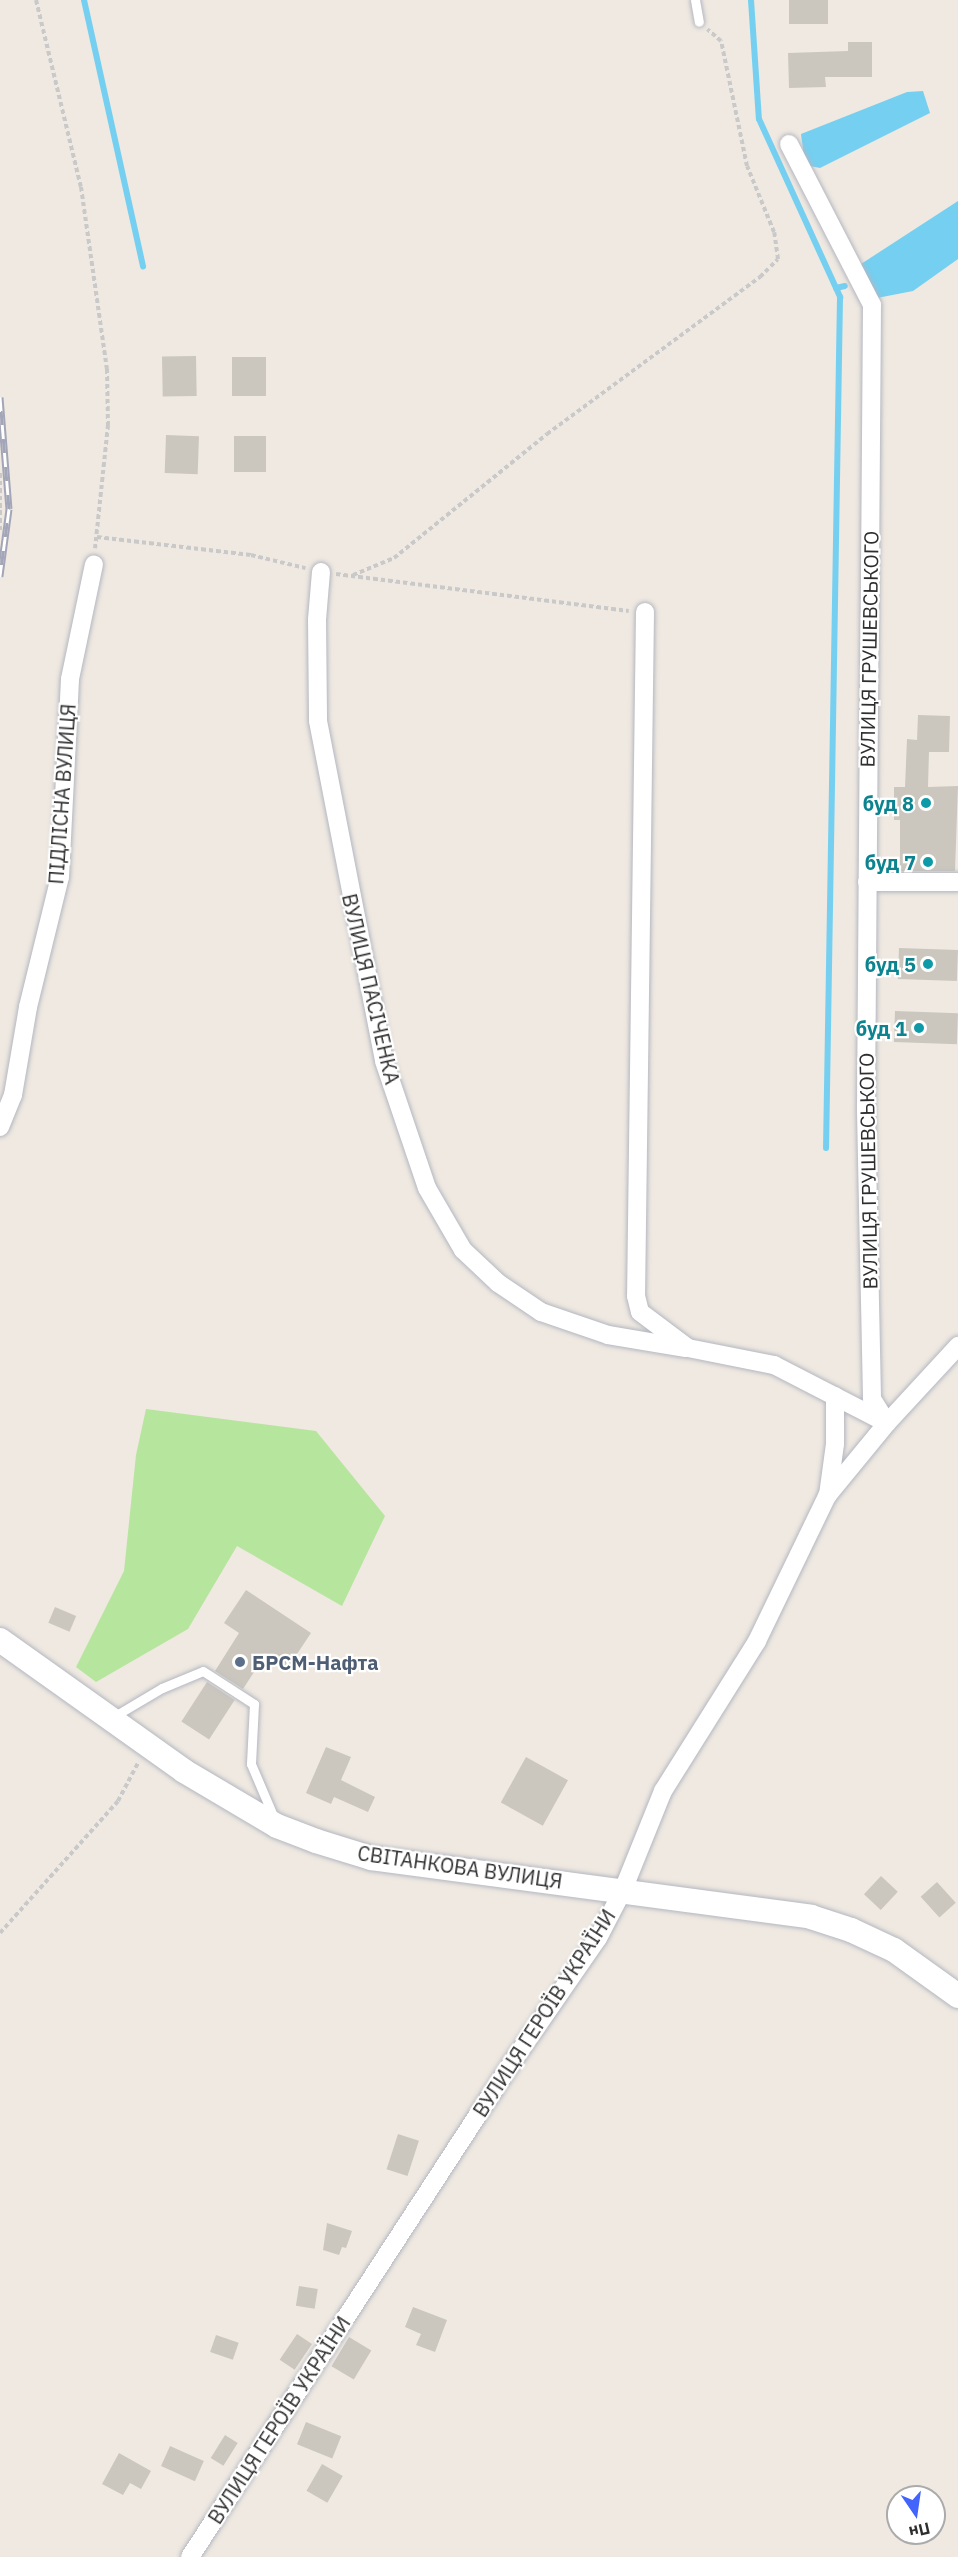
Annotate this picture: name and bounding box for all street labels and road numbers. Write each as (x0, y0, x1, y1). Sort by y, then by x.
street label: ВУЛИЦЯ ГРУШЕВСЬКОГО (855, 530, 883, 768)
street label: ПІДЛІСНА ВУЛИЦЯ (44, 703, 80, 885)
street label: ВУЛИЦЯ ПАСІЧЕНКА (337, 891, 405, 1087)
street label: ВУЛИЦЯ ГРУШЕВСЬКОГО (854, 1052, 882, 1290)
street label: СВІТАНКОВА ВУЛИЦЯ (356, 1841, 564, 1893)
street label: ВУЛИЦЯ ГЕРОЇВ УКРАЇНИ (468, 1905, 620, 2121)
street label: ВУЛИЦЯ ГЕРОЇВ УКРАЇНИ (203, 2312, 355, 2528)

